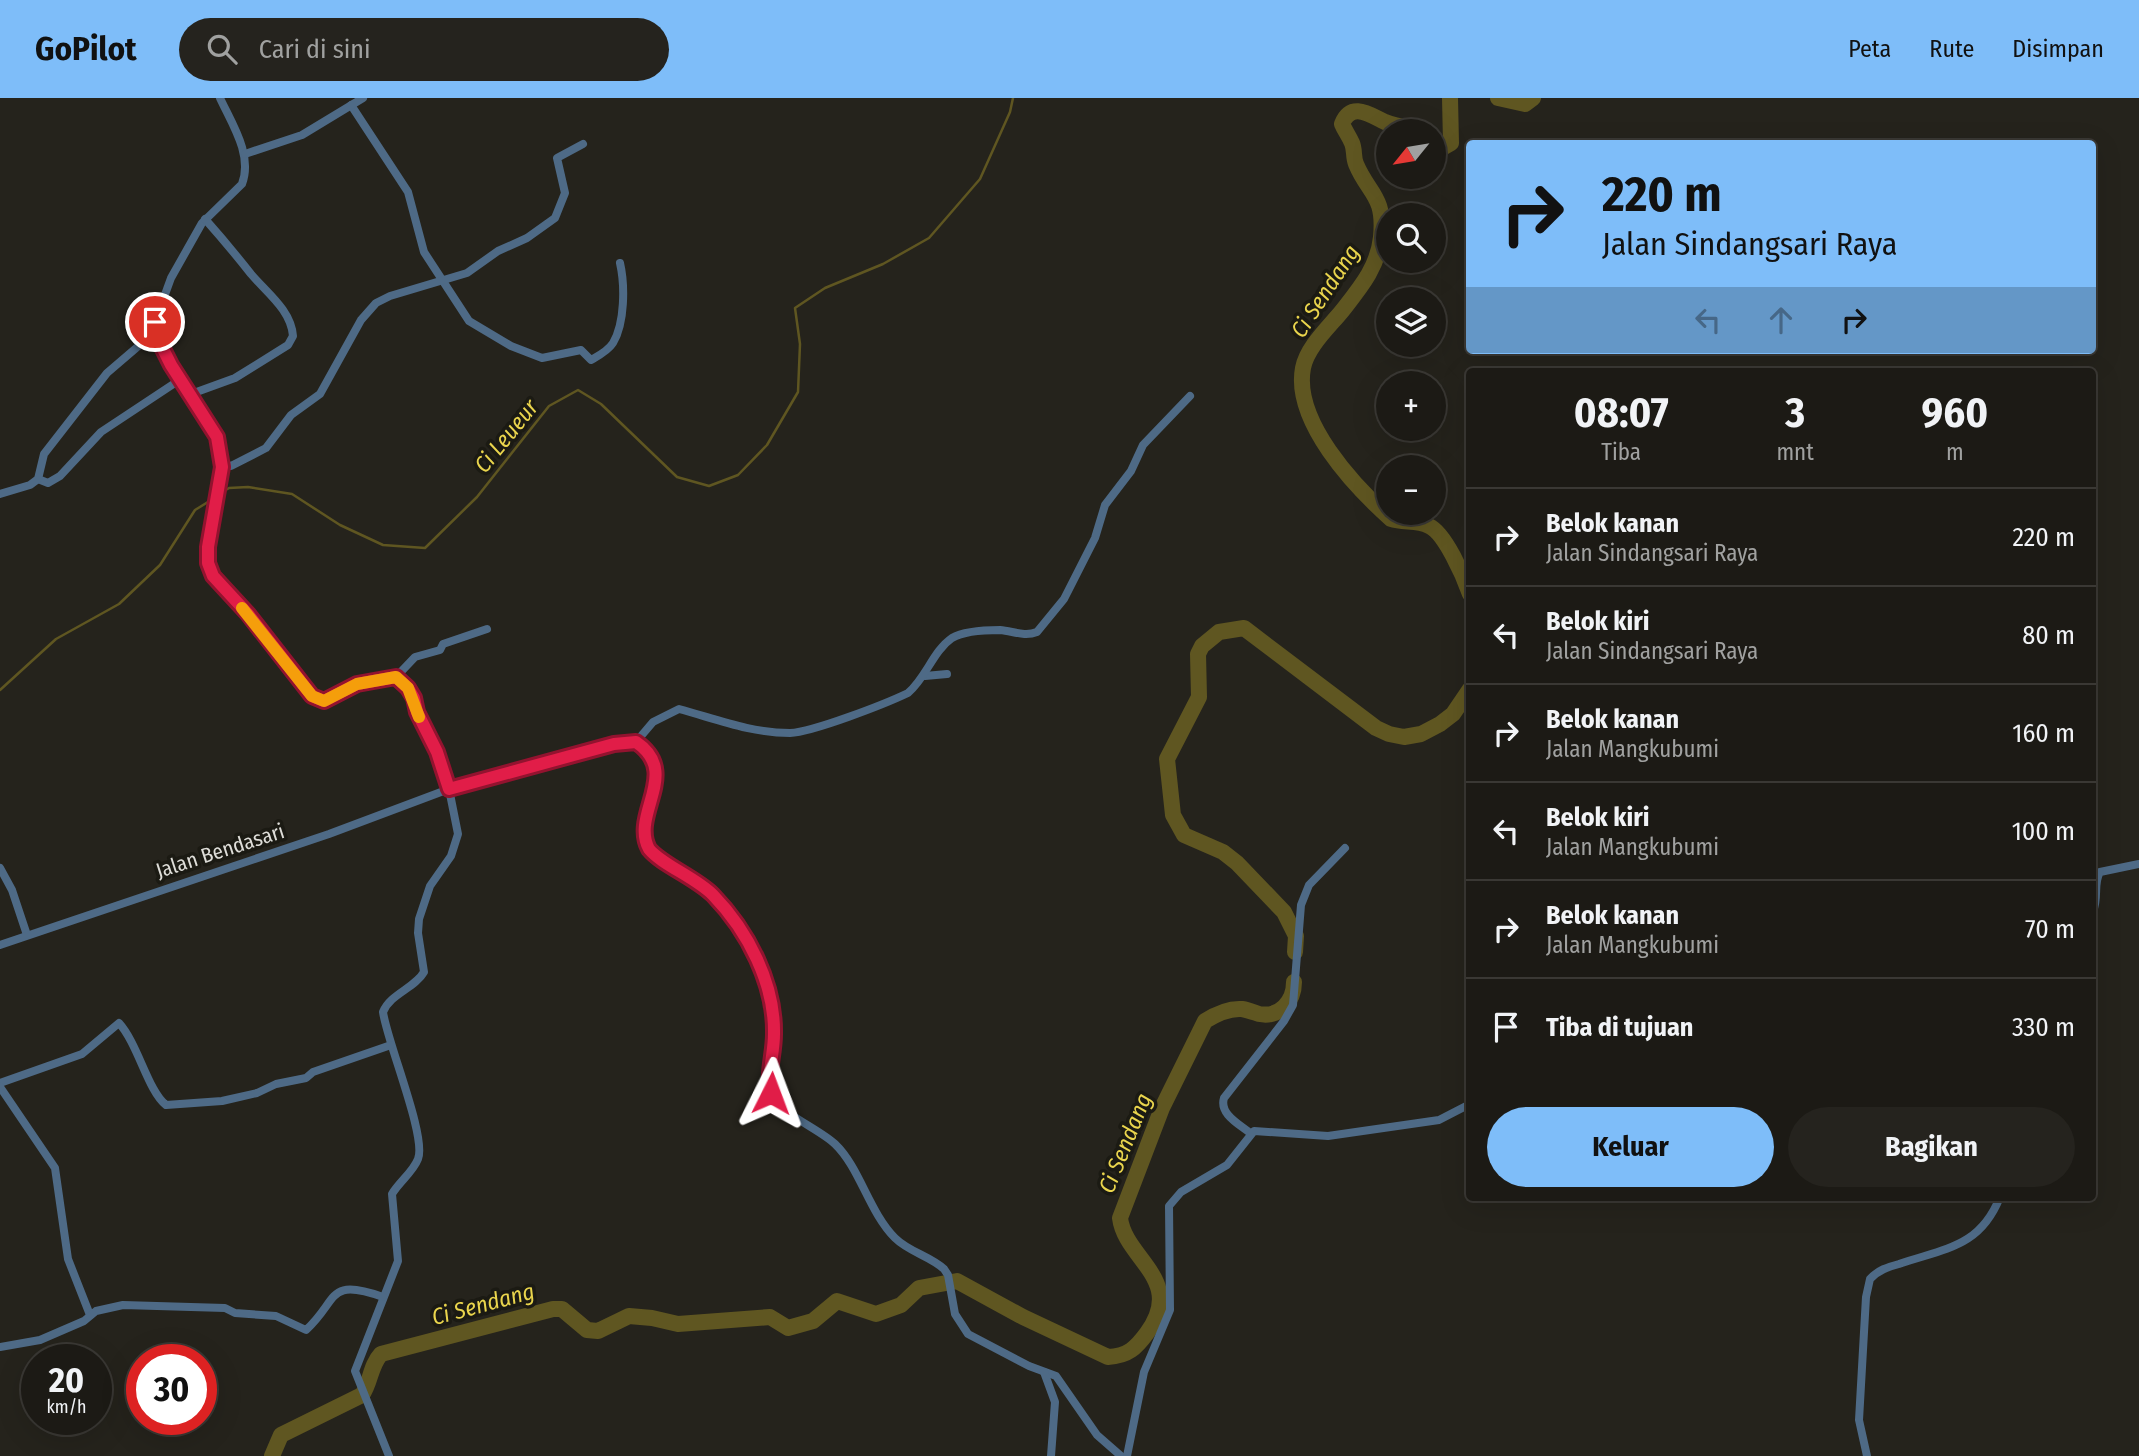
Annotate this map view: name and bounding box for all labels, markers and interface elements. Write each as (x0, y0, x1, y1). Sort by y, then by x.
search box (179, 18, 669, 81)
text: GoPilot (35, 29, 137, 69)
icon: search (203, 30, 241, 68)
text: Cari di sini (259, 34, 371, 65)
text: Peta (1848, 35, 1891, 63)
text: Rute (1929, 35, 1974, 63)
text: Disimpan (2012, 35, 2104, 63)
north arrow (1376, 119, 1446, 189)
map controls (1376, 119, 1446, 525)
text: 220 m (1602, 165, 1722, 224)
icon: right (1487, 168, 1578, 259)
button: search (1376, 203, 1446, 273)
text: Jalan Sindangsari Raya (1602, 225, 1897, 263)
water label: Ci Sendang (1285, 239, 1365, 343)
button: layers (1376, 287, 1446, 357)
pin (125, 292, 185, 352)
icon: left (1689, 301, 1727, 339)
icon: ahead (1762, 301, 1800, 339)
icon: right (1835, 301, 1873, 339)
icon: arrive (136, 303, 174, 341)
button: + (1376, 371, 1446, 441)
text: 08:07 (1574, 388, 1669, 438)
text: 3 (1785, 388, 1805, 438)
text: 960 (1922, 388, 1988, 438)
water label: Ci Leueur (468, 393, 545, 478)
text: Tiba (1601, 438, 1641, 466)
text: mnt (1776, 438, 1814, 466)
text: m (1946, 438, 1964, 466)
button: − (1376, 455, 1446, 525)
text: Belok kanan (1546, 508, 1679, 539)
icon: right (1487, 518, 1525, 556)
text: 220 m (2012, 522, 2075, 553)
text: Jalan Sindangsari Raya (1546, 539, 1758, 567)
text: Belok kiri (1546, 606, 1649, 637)
icon: left (1487, 616, 1525, 654)
text: 80 m (2022, 620, 2075, 651)
text: Jalan Sindangsari Raya (1546, 637, 1758, 665)
text: Belok kanan (1546, 704, 1679, 735)
icon: right (1487, 714, 1525, 752)
text: 160 m (2012, 718, 2075, 749)
text: Jalan Mangkubumi (1546, 735, 1719, 763)
text: Belok kiri (1546, 802, 1649, 833)
icon: left (1487, 812, 1525, 850)
text: 100 m (2012, 816, 2075, 847)
street label: Jalan Bendasari (152, 818, 288, 884)
text: Jalan Mangkubumi (1546, 833, 1719, 861)
text: Belok kanan (1546, 900, 1679, 931)
icon: right (1487, 910, 1525, 948)
text: 70 m (2025, 914, 2075, 945)
text: Jalan Mangkubumi (1546, 931, 1719, 959)
icon: arrive (1487, 1008, 1525, 1046)
text: Tiba di tujuan (1546, 1012, 1693, 1043)
text: 330 m (2012, 1012, 2075, 1043)
position arrow (734, 1056, 808, 1130)
water label: Ci Sendang (1092, 1089, 1158, 1197)
button: Keluar (1487, 1107, 1774, 1187)
button: Bagikan (1788, 1107, 2075, 1187)
water label: Ci Sendang (429, 1277, 537, 1331)
speed limit sign: 30 (126, 1344, 217, 1435)
text: 20 (49, 1359, 84, 1401)
text: km/h (46, 1396, 87, 1418)

